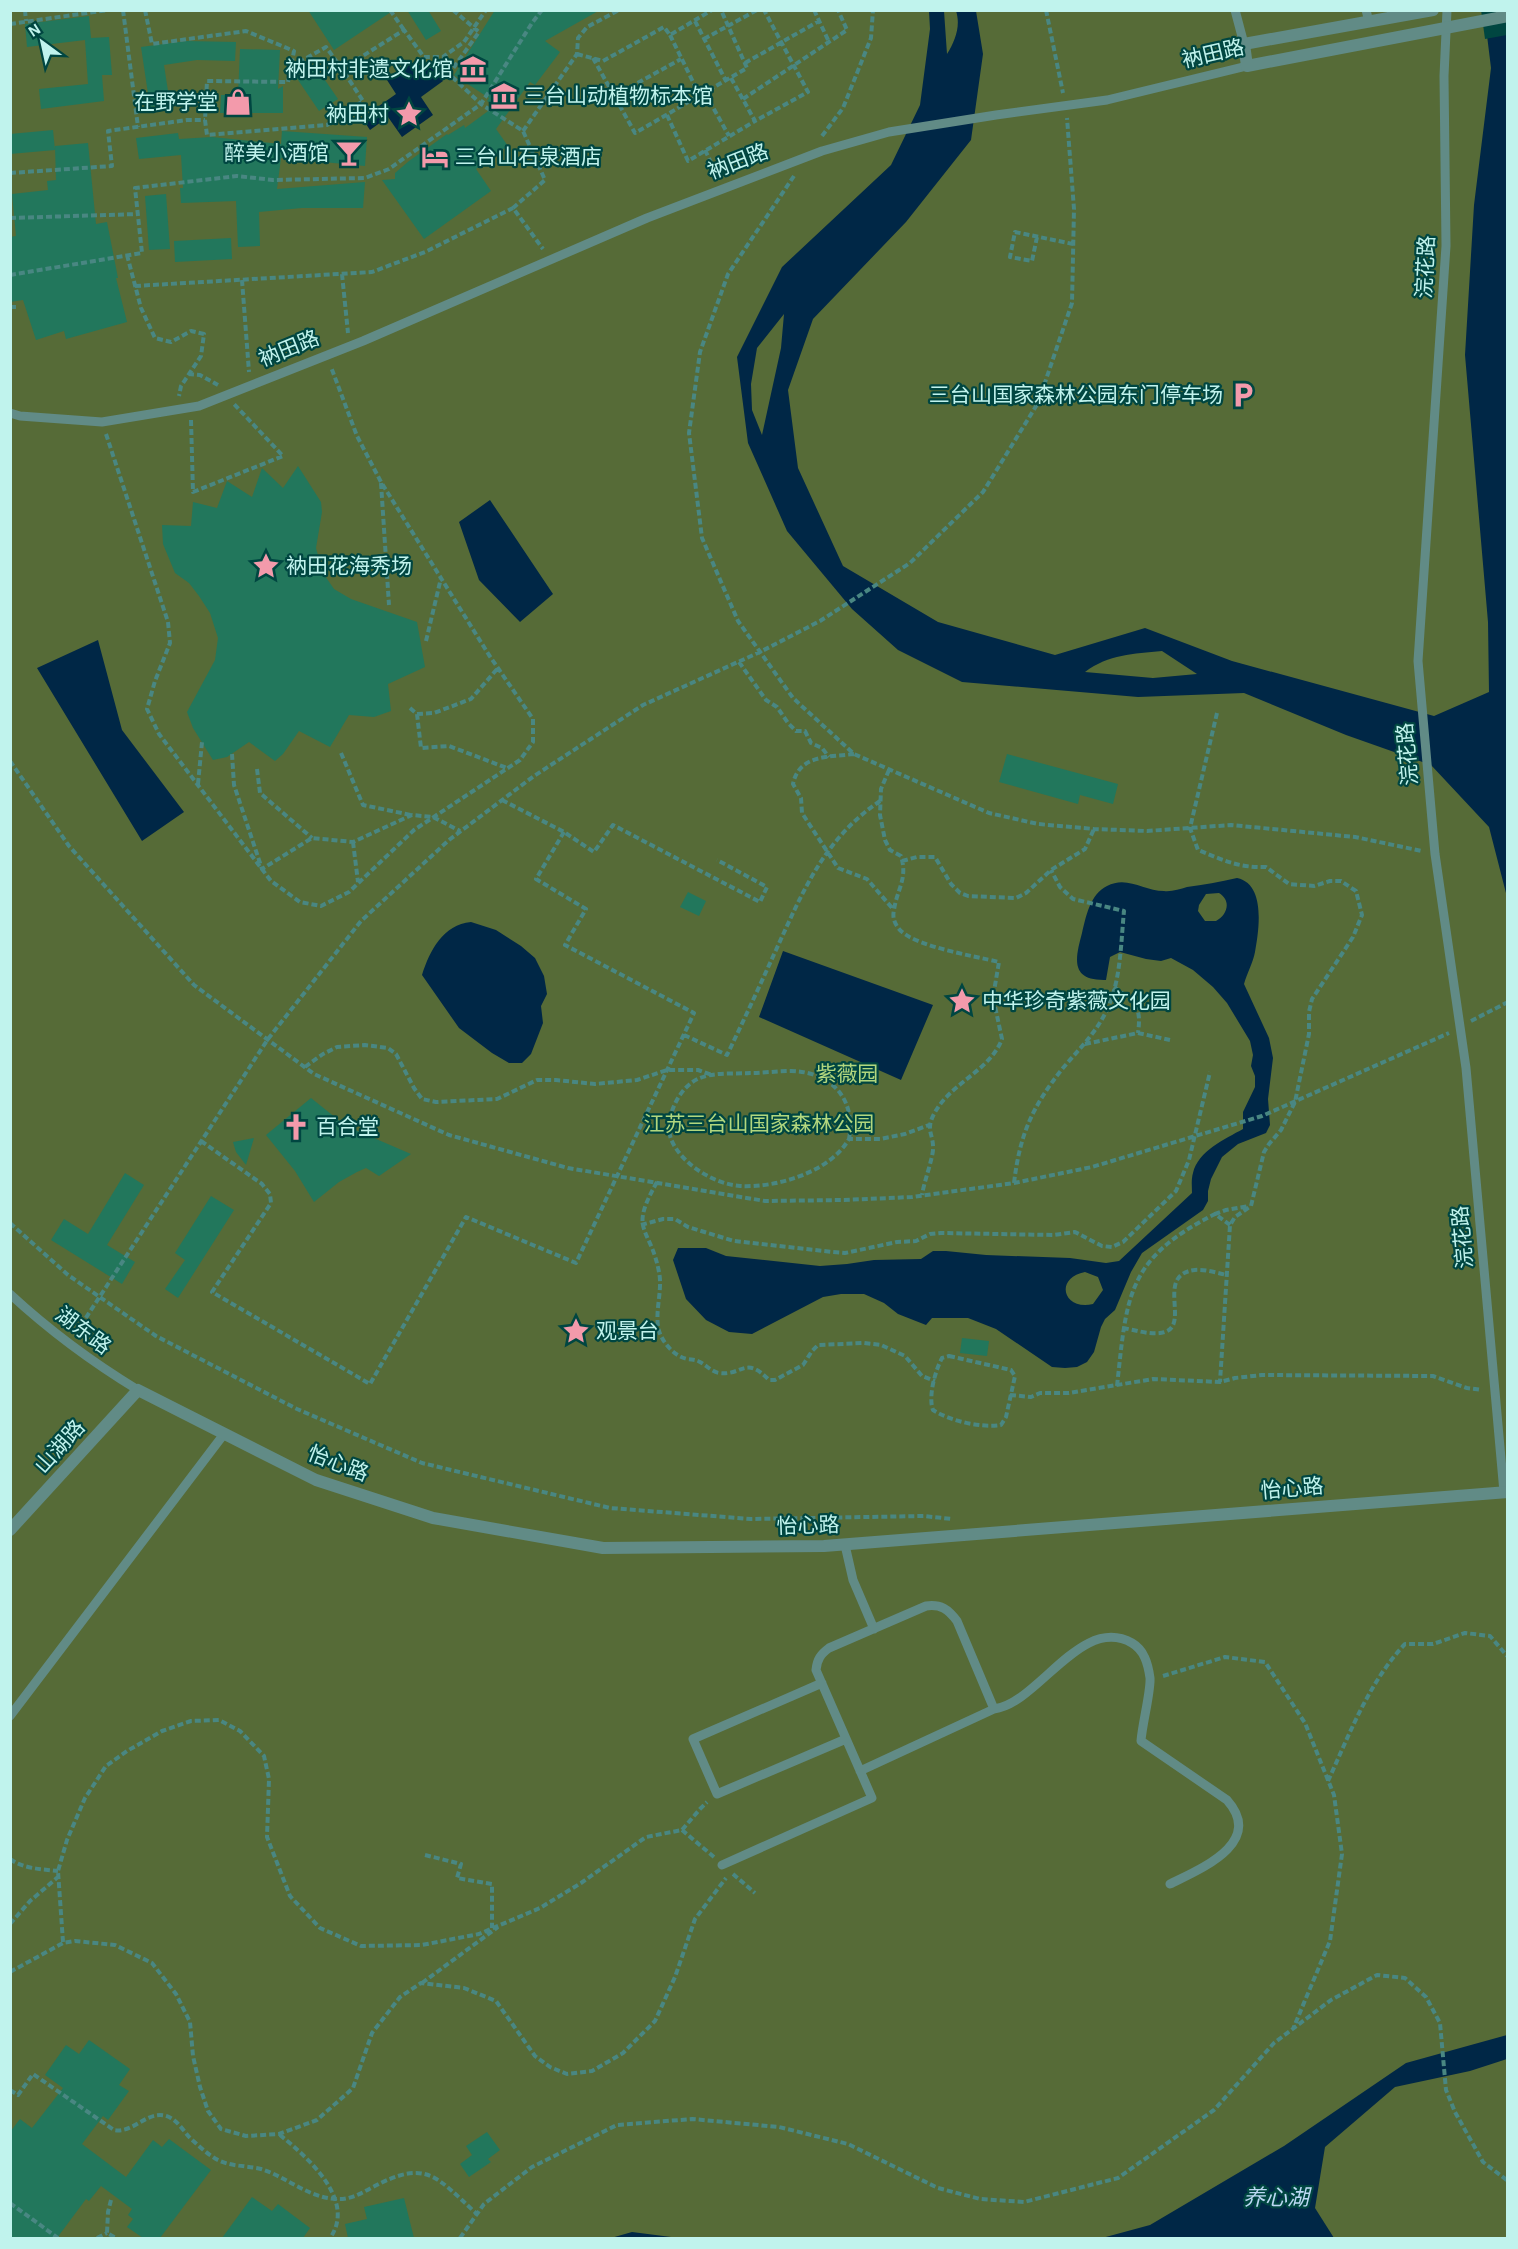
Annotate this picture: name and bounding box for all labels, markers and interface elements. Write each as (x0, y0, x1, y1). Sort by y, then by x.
north arrow (12, 12, 72, 72)
text: N (25, 21, 43, 40)
street label: 衲田路 (1180, 36, 1246, 71)
museum icon: 衲田村非遗文化馆 (458, 54, 488, 84)
place label: 衲田村非遗文化馆 (285, 58, 453, 80)
museum icon: 三台山动植物标本馆 (489, 81, 519, 111)
place label: 三台山动植物标本馆 (524, 85, 713, 107)
shop icon: 在野学堂 (223, 87, 253, 117)
place label: 在野学堂 (134, 91, 218, 113)
place icon: 衲田村 (394, 99, 424, 129)
place label: 衲田村 (326, 103, 389, 125)
bar icon: 醉美小酒馆 (334, 138, 364, 168)
street label: 衲田路 (704, 140, 771, 183)
place label: 醉美小酒馆 (224, 142, 329, 164)
hotel icon: 三台山石泉酒店 (420, 142, 450, 172)
place label: 三台山石泉酒店 (455, 146, 602, 168)
street label: 浣花路 (1413, 235, 1438, 299)
street label: 衲田路 (255, 327, 322, 371)
parking icon: 三台山国家森林公园东门停车场 (1228, 380, 1258, 410)
place label: 三台山国家森林公园东门停车场 (929, 384, 1223, 406)
place icon: 衲田花海秀场 (251, 551, 281, 581)
place label: 衲田花海秀场 (286, 555, 412, 577)
street label: 浣花路 (1394, 722, 1421, 786)
place icon: 中华珍奇紫薇文化园 (947, 986, 977, 1016)
place label: 中华珍奇紫薇文化园 (982, 990, 1171, 1012)
park label: 紫薇园 (816, 1063, 879, 1085)
church icon: 百合堂 (281, 1112, 311, 1142)
park label: 江苏三台山国家森林公园 (644, 1113, 875, 1135)
place label: 百合堂 (316, 1116, 379, 1138)
street label: 浣花路 (1449, 1205, 1476, 1269)
street label: 湖东路 (52, 1303, 115, 1358)
place icon: 观景台 (561, 1316, 591, 1346)
place label: 观景台 (596, 1320, 659, 1342)
street label: 山湖路 (30, 1416, 89, 1477)
street label: 怡心路 (305, 1442, 372, 1485)
street label: 怡心路 (1260, 1475, 1324, 1502)
street label: 怡心路 (776, 1513, 840, 1538)
water label: 养心湖 (1243, 2186, 1312, 2209)

